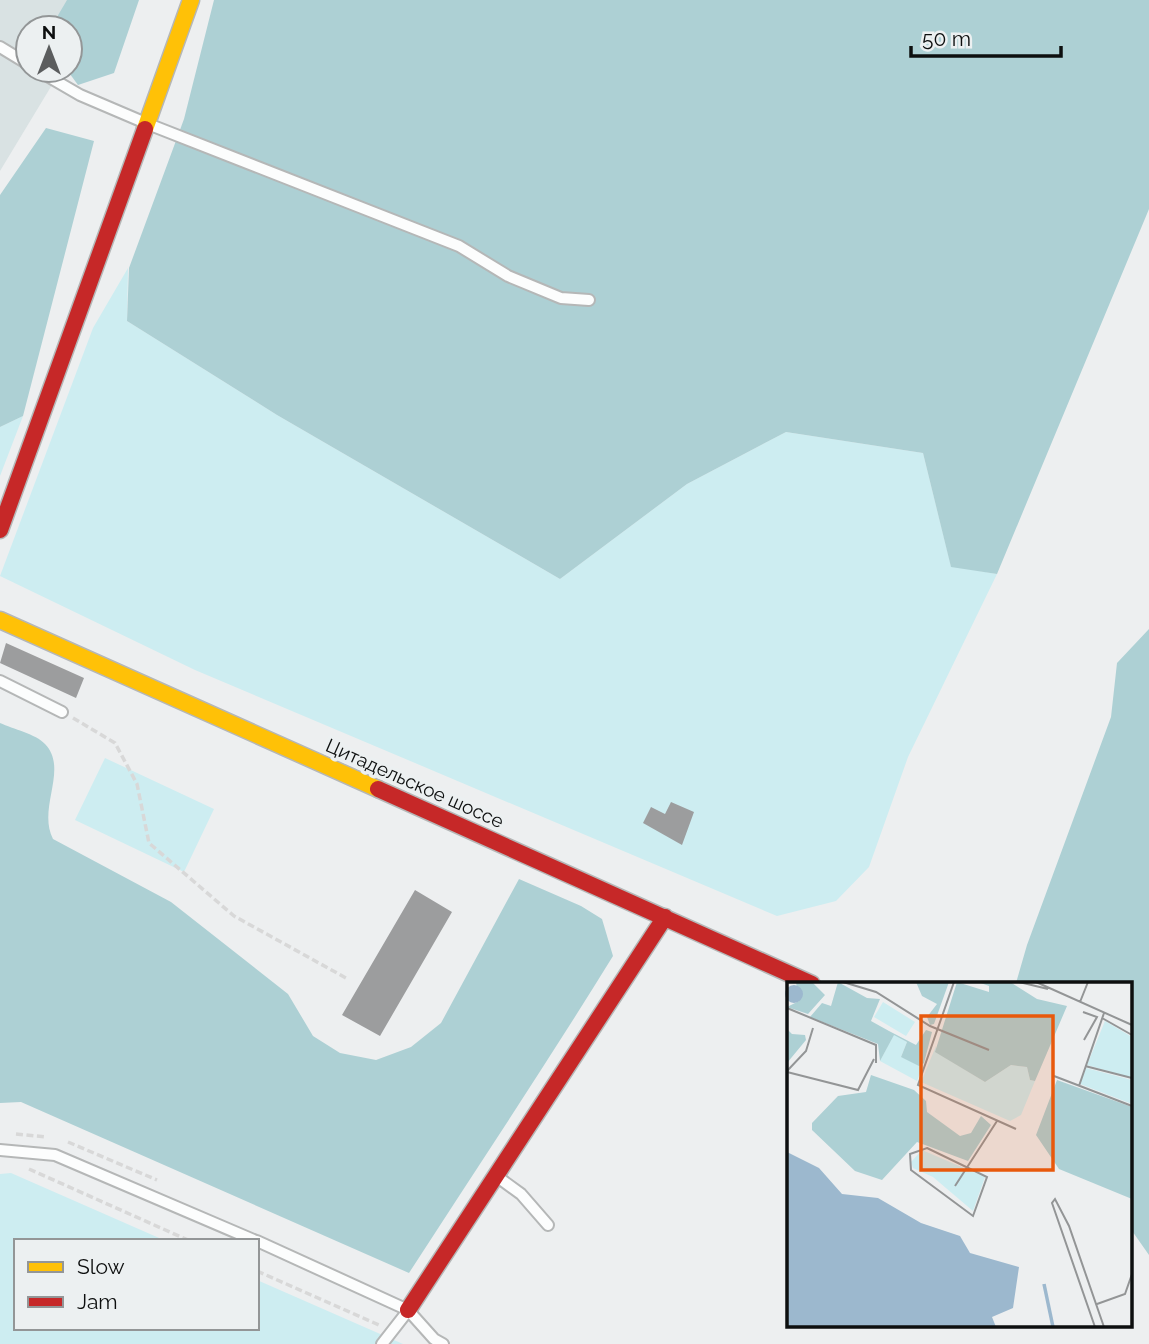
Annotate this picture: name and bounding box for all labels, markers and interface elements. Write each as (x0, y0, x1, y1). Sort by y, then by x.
north arrow (14, 14, 84, 84)
scale bar (911, 14, 1062, 58)
text: N (42, 21, 56, 43)
text: 50 m (922, 26, 971, 51)
street label: Цитадельское шоссе (323, 734, 507, 832)
inset map (787, 982, 1132, 1326)
legend (14, 1239, 259, 1330)
text: Slow (77, 1254, 125, 1279)
text: Jam (77, 1289, 118, 1314)

